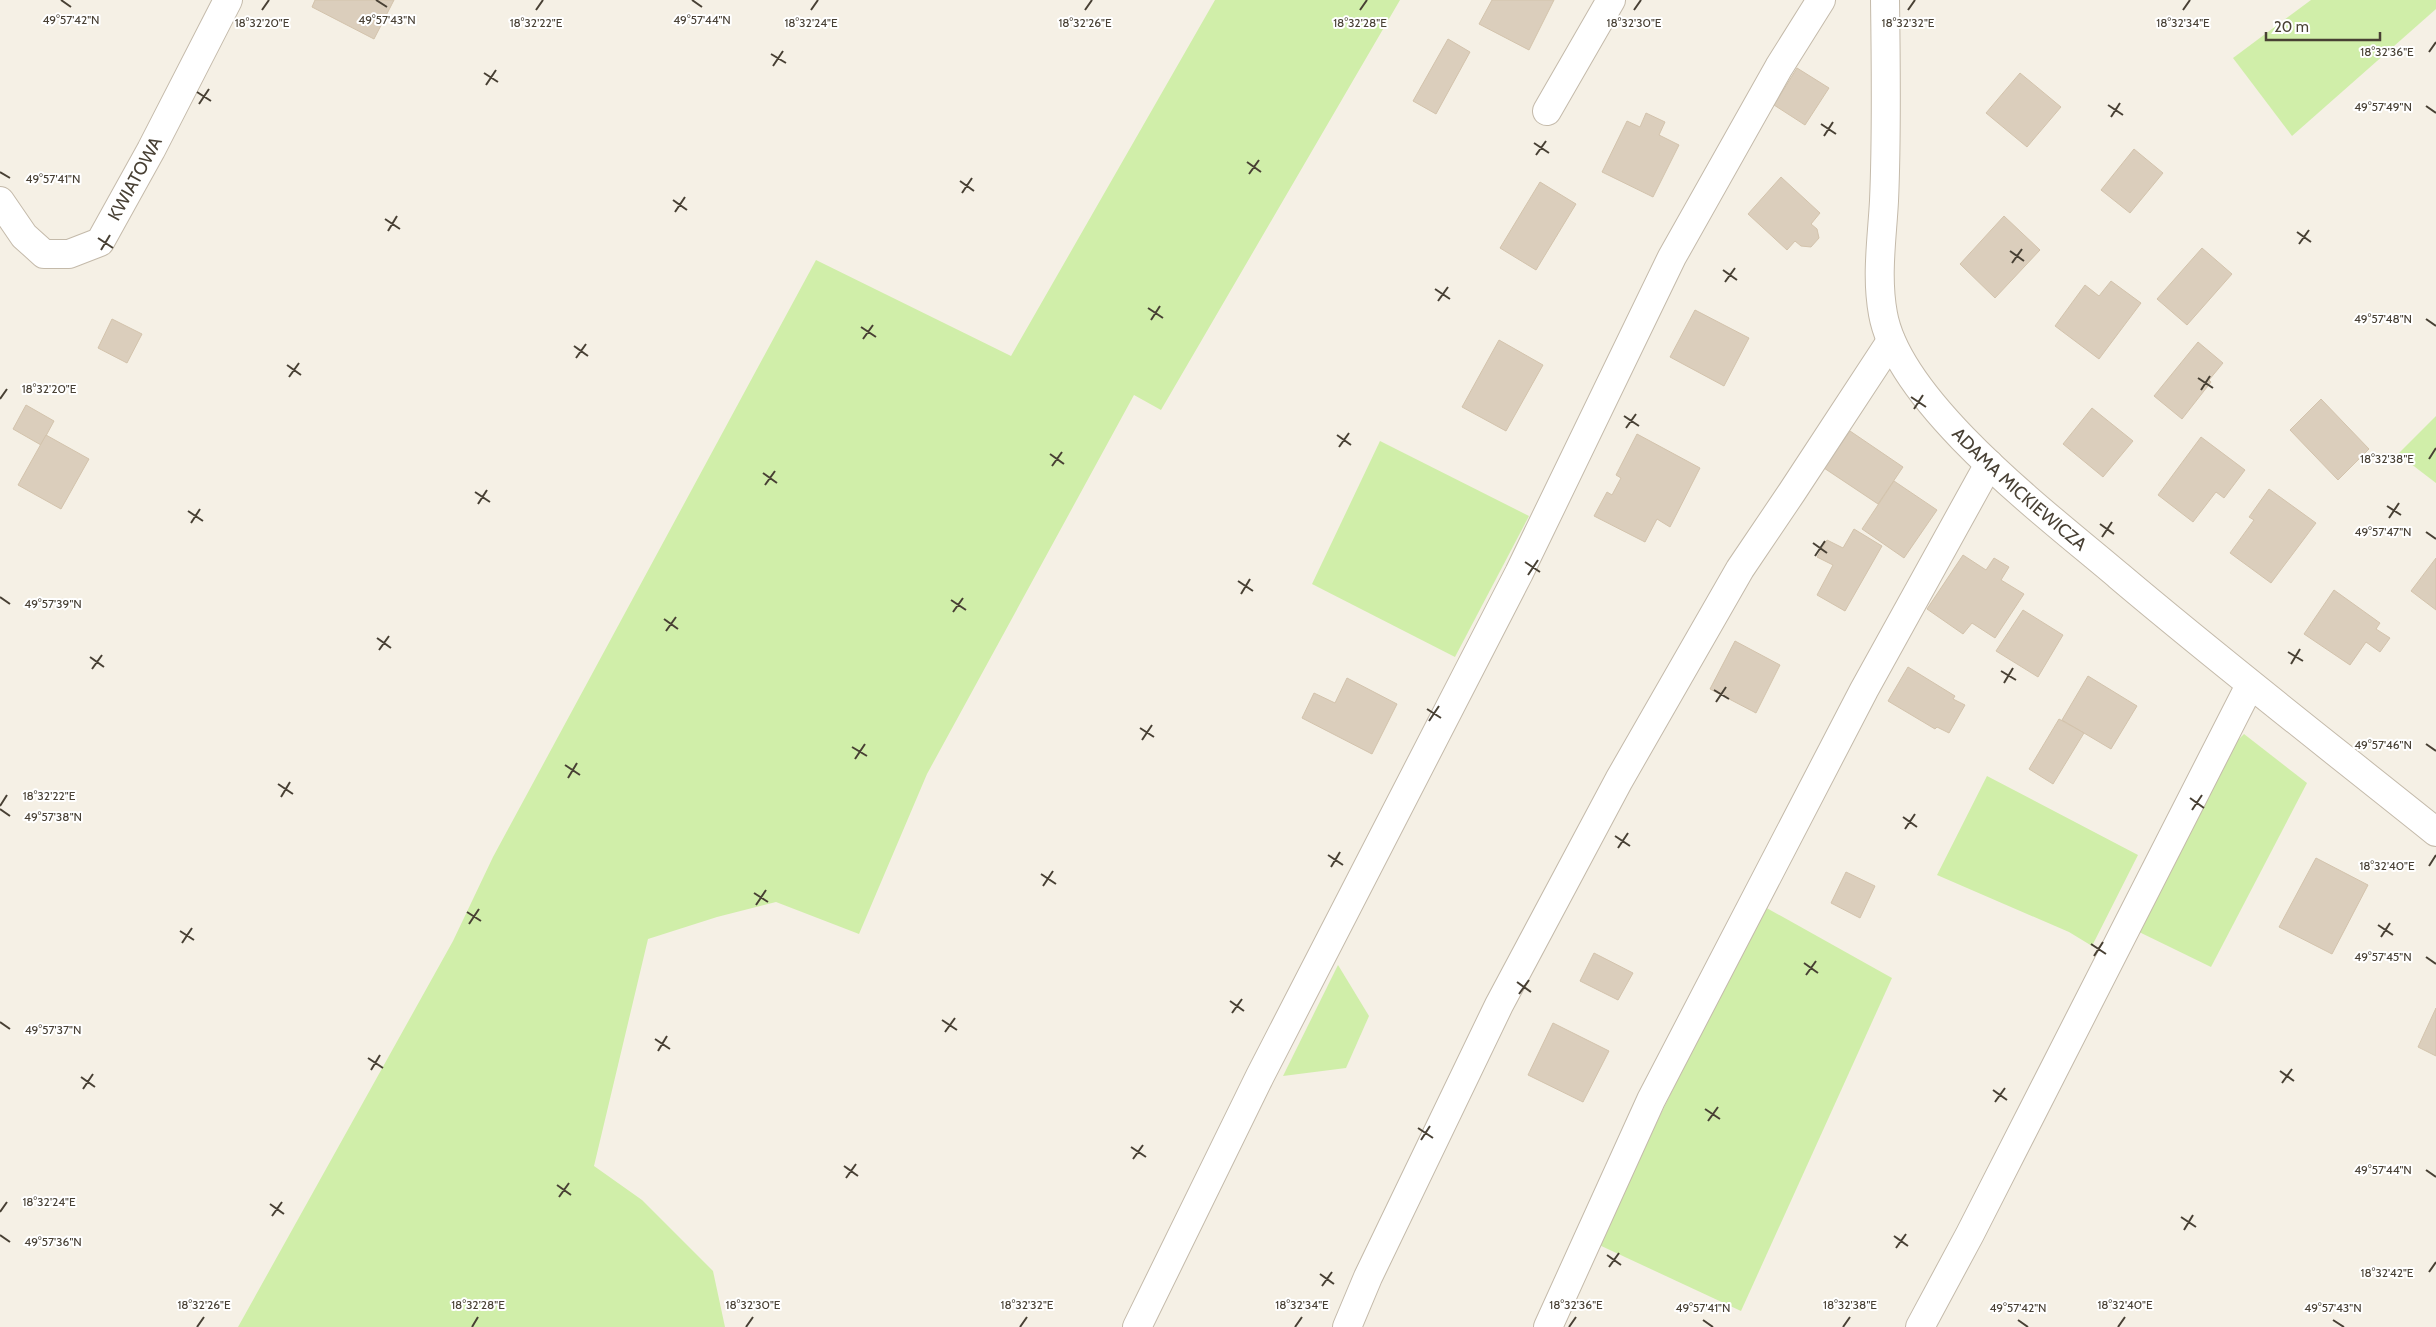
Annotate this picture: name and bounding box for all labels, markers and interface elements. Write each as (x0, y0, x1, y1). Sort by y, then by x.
scale bar (2266, 10, 2380, 42)
text: 49°57'42"N (42, 12, 100, 27)
text: 49°57'43"N (358, 12, 416, 27)
text: 49°57'44"N (673, 12, 731, 27)
text: 18°32'20"E (235, 15, 290, 30)
text: 18°32'22"E (510, 15, 563, 30)
text: 18°32'24"E (784, 15, 838, 30)
text: 18°32'26"E (1058, 15, 1112, 30)
text: 18°32'28"E (1333, 15, 1387, 30)
text: 18°32'30"E (1607, 15, 1662, 30)
text: 18°32'32"E (1882, 15, 1935, 30)
text: 18°32'34"E (2156, 15, 2210, 30)
text: 20 m (2274, 18, 2309, 36)
text: 18°32'36"E (2360, 44, 2414, 59)
text: 49°57'49"N (2354, 99, 2412, 114)
street label: KWIATOWA (103, 133, 167, 224)
text: 49°57'41"N (26, 171, 80, 186)
text: 49°57'48"N (2354, 311, 2412, 326)
text: 18°32'20"E (22, 381, 77, 396)
street label: ADAMA MICKIEWICZA (1947, 423, 2091, 555)
text: 18°32'38"E (2360, 451, 2414, 466)
text: 49°57'47"N (2355, 524, 2411, 539)
text: 49°57'39"N (24, 596, 82, 611)
text: 49°57'46"N (2354, 737, 2412, 752)
text: 18°32'22"E (23, 788, 76, 803)
text: 49°57'38"N (24, 809, 82, 824)
text: 18°32'40"E (2359, 858, 2415, 873)
text: 49°57'45"N (2354, 949, 2412, 964)
text: 49°57'37"N (25, 1022, 81, 1037)
text: 49°57'44"N (2354, 1162, 2412, 1177)
text: 18°32'24"E (22, 1194, 76, 1209)
text: 49°57'36"N (24, 1234, 82, 1249)
text: 18°32'42"E (2360, 1265, 2414, 1280)
text: 18°32'26"E (177, 1297, 231, 1312)
text: 18°32'28"E (451, 1297, 505, 1312)
text: 18°32'30"E (726, 1297, 781, 1312)
text: 18°32'32"E (1001, 1297, 1054, 1312)
text: 18°32'34"E (1275, 1297, 1329, 1312)
text: 18°32'36"E (1549, 1297, 1603, 1312)
text: 18°32'38"E (1823, 1297, 1877, 1312)
text: 18°32'40"E (2097, 1297, 2153, 1312)
text: 49°57'41"N (1676, 1300, 1730, 1315)
text: 49°57'42"N (1989, 1300, 2047, 1315)
text: 49°57'43"N (2304, 1300, 2362, 1315)

